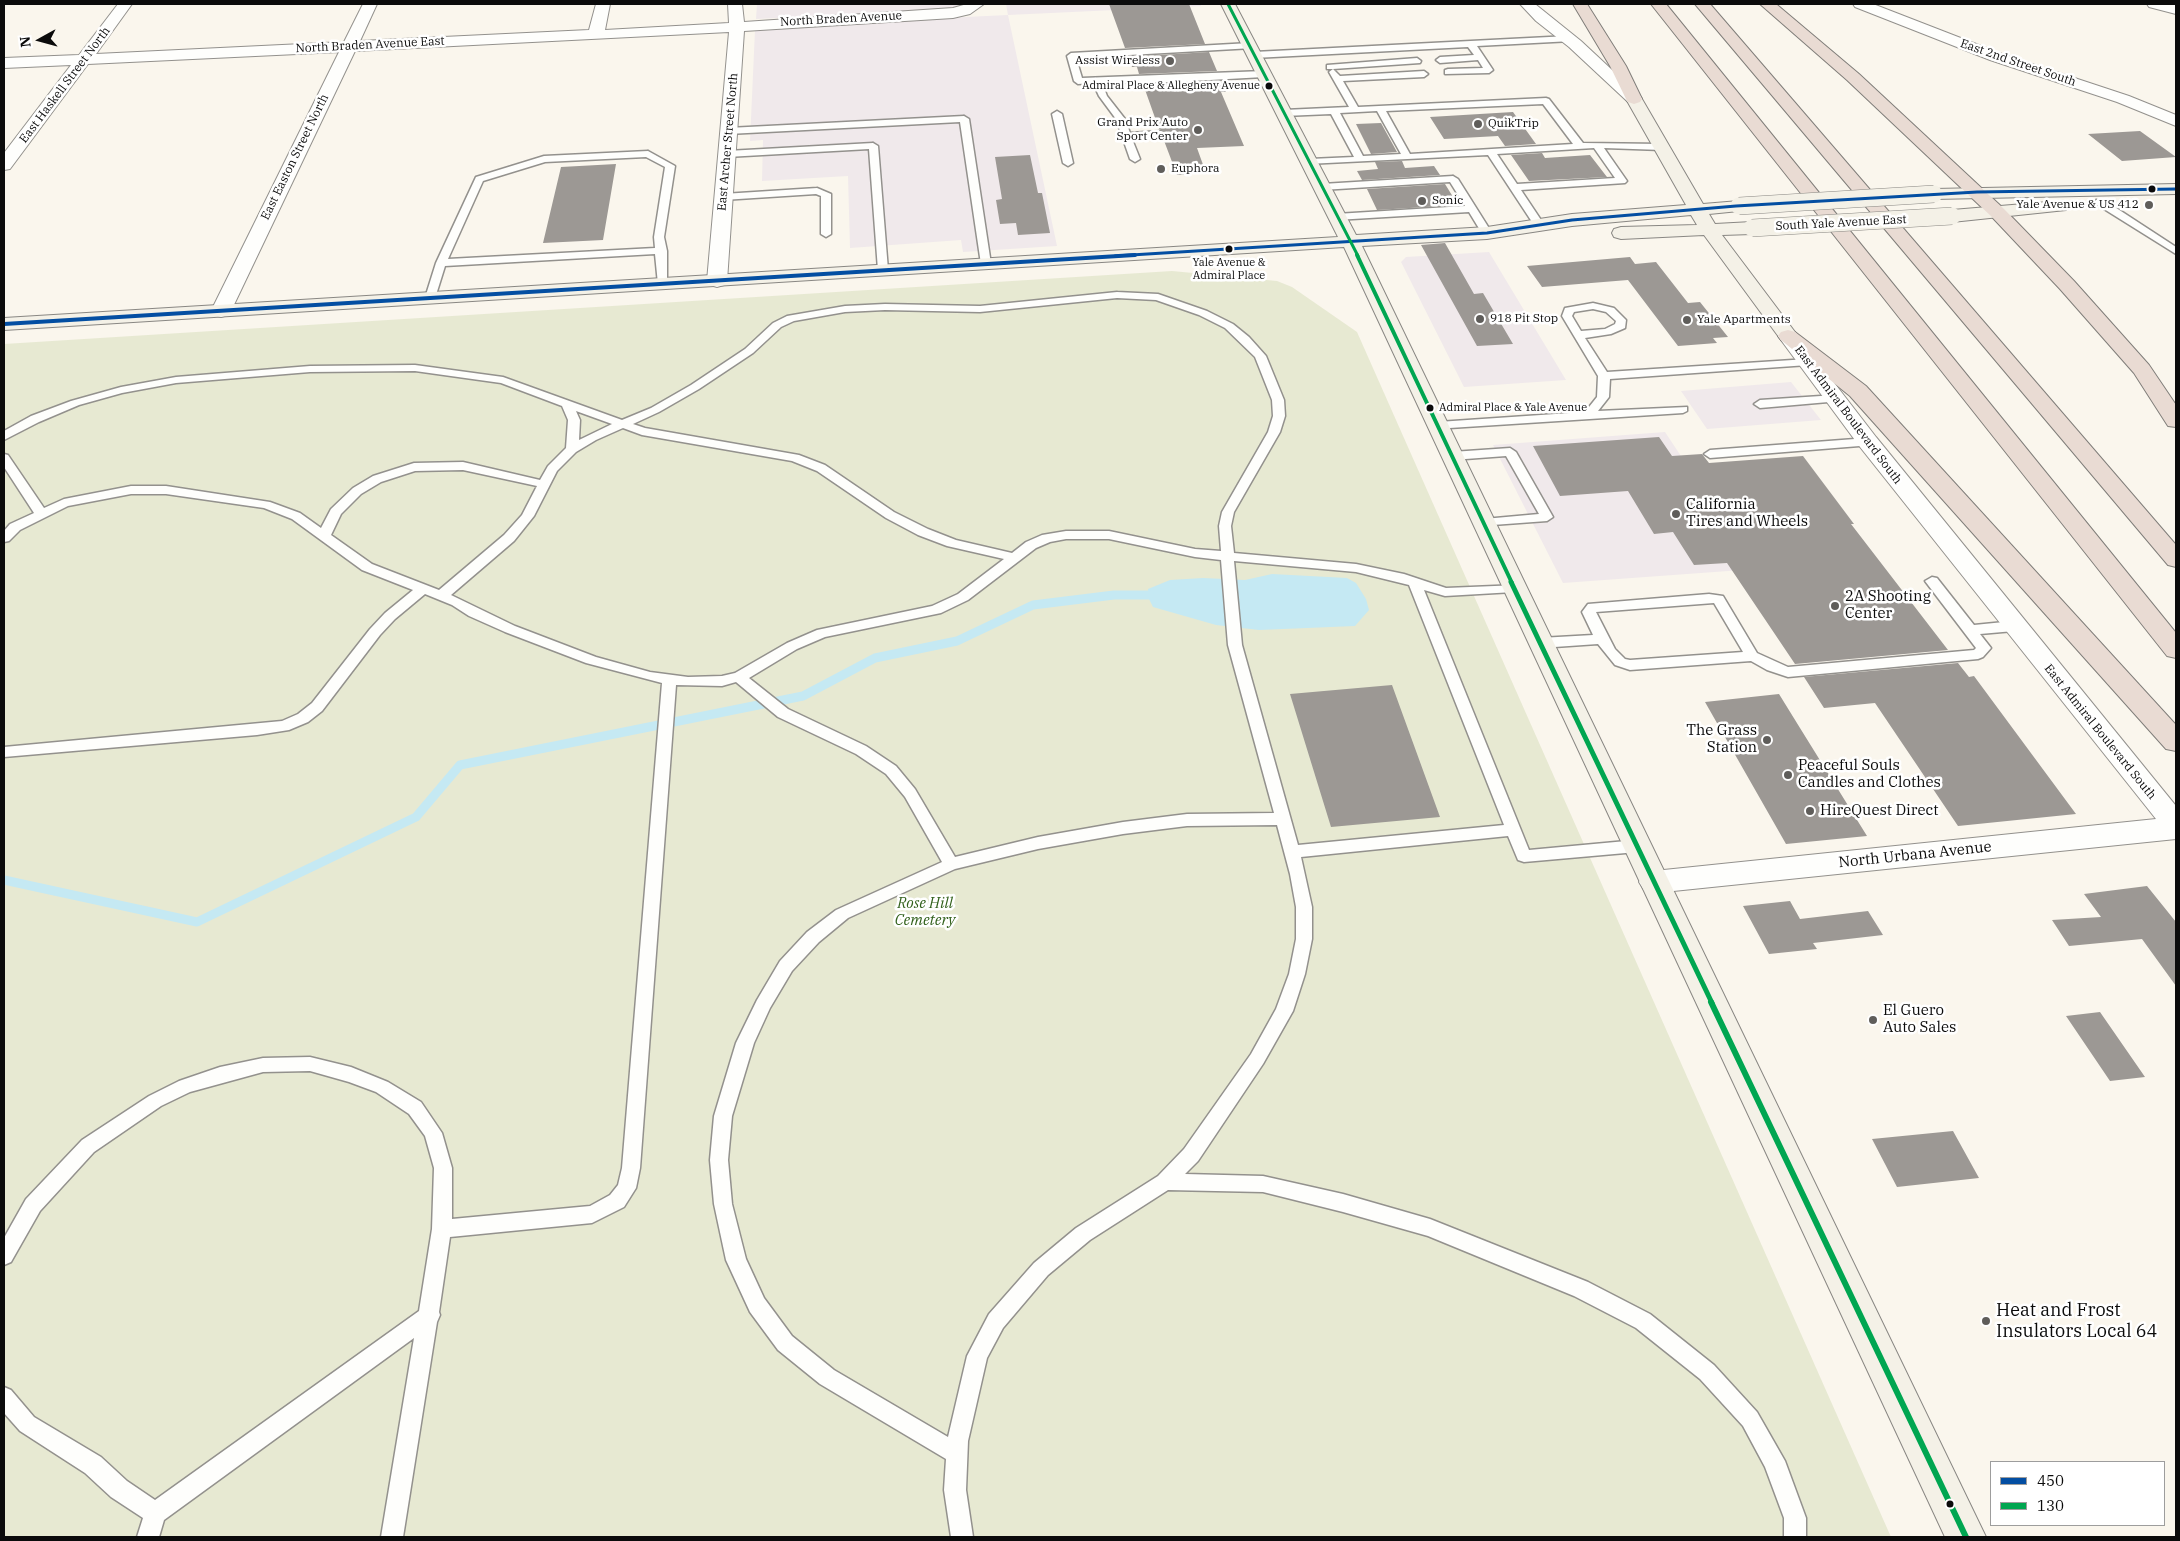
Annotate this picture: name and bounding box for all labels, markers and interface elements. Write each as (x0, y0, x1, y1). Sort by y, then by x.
street label: North Braden Avenue (780, 9, 902, 29)
north arrow (15, 15, 65, 65)
street label: East Haskell Street North (17, 24, 113, 146)
street label: North Braden Avenue East (295, 34, 445, 56)
street label: East 2nd Street South (1958, 36, 2078, 90)
place label: Assist Wireless (1075, 54, 1160, 68)
marker: Assist Wireless (1164, 55, 1176, 67)
street label: East Archer Street North (715, 72, 741, 212)
place label: Admiral Place & Allegheny Avenue (1082, 79, 1260, 93)
marker: Admiral Place & Allegheny Avenue (1264, 81, 1274, 91)
street label: East Easton Street North (258, 92, 332, 222)
place label: Grand Prix Auto Sport Center (1097, 116, 1188, 144)
place label: QuikTrip (1488, 117, 1539, 131)
marker: QuikTrip (1472, 118, 1484, 130)
marker: Grand Prix Auto Sport Center (1192, 124, 1204, 136)
place label: Euphora (1171, 162, 1220, 176)
marker: Euphora (1155, 163, 1167, 175)
unlabelled marker (2147, 184, 2157, 194)
place label: Sonic (1432, 194, 1463, 208)
marker: Sonic (1416, 195, 1428, 207)
place label: Yale Avenue & US 412 (2016, 198, 2139, 212)
marker: Yale Avenue & US 412 (2143, 199, 2155, 211)
street label: South Yale Avenue East (1775, 212, 1907, 234)
marker: Yale Avenue & Admiral Place (1224, 244, 1234, 254)
place label: Yale Avenue & Admiral Place (1193, 256, 1265, 282)
place label: 918 Pit Stop (1490, 312, 1558, 326)
marker: 918 Pit Stop (1474, 313, 1486, 325)
place label: Yale Apartments (1697, 313, 1791, 327)
marker: Yale Apartments (1681, 314, 1693, 326)
street label: East Admiral Boulevard South (1791, 343, 1905, 487)
place label: Admiral Place & Yale Avenue (1439, 401, 1587, 415)
marker: Admiral Place & Yale Avenue (1425, 403, 1435, 413)
place label: California Tires and Wheels (1686, 496, 1808, 531)
marker: California Tires and Wheels (1670, 508, 1682, 520)
place label: 2A Shooting Center (1845, 588, 1931, 623)
marker: 2A Shooting Center (1829, 600, 1841, 612)
street label: East Admiral Boulevard South (2041, 662, 2159, 802)
place label: The Grass Station (1686, 722, 1757, 757)
marker: The Grass Station (1761, 734, 1773, 746)
place label: Peaceful Souls Candles and Clothes (1798, 757, 1941, 792)
marker: Peaceful Souls Candles and Clothes (1782, 769, 1794, 781)
place label: HireQuest Direct (1820, 802, 1938, 820)
marker: HireQuest Direct (1804, 805, 1816, 817)
street label: North Urbana Avenue (1838, 838, 1992, 872)
park label: Rose Hill Cemetery (895, 895, 955, 930)
place label: El Guero Auto Sales (1883, 1002, 1956, 1037)
marker: El Guero Auto Sales (1867, 1014, 1879, 1026)
place label: Heat and Frost Insulators Local 64 (1996, 1300, 2157, 1342)
marker: Heat and Frost Insulators Local 64 (1980, 1315, 1992, 1327)
legend (1990, 1461, 2165, 1526)
text: 450 (2037, 1471, 2064, 1490)
text: 130 (2037, 1496, 2064, 1515)
unlabelled marker (1945, 1499, 1955, 1509)

